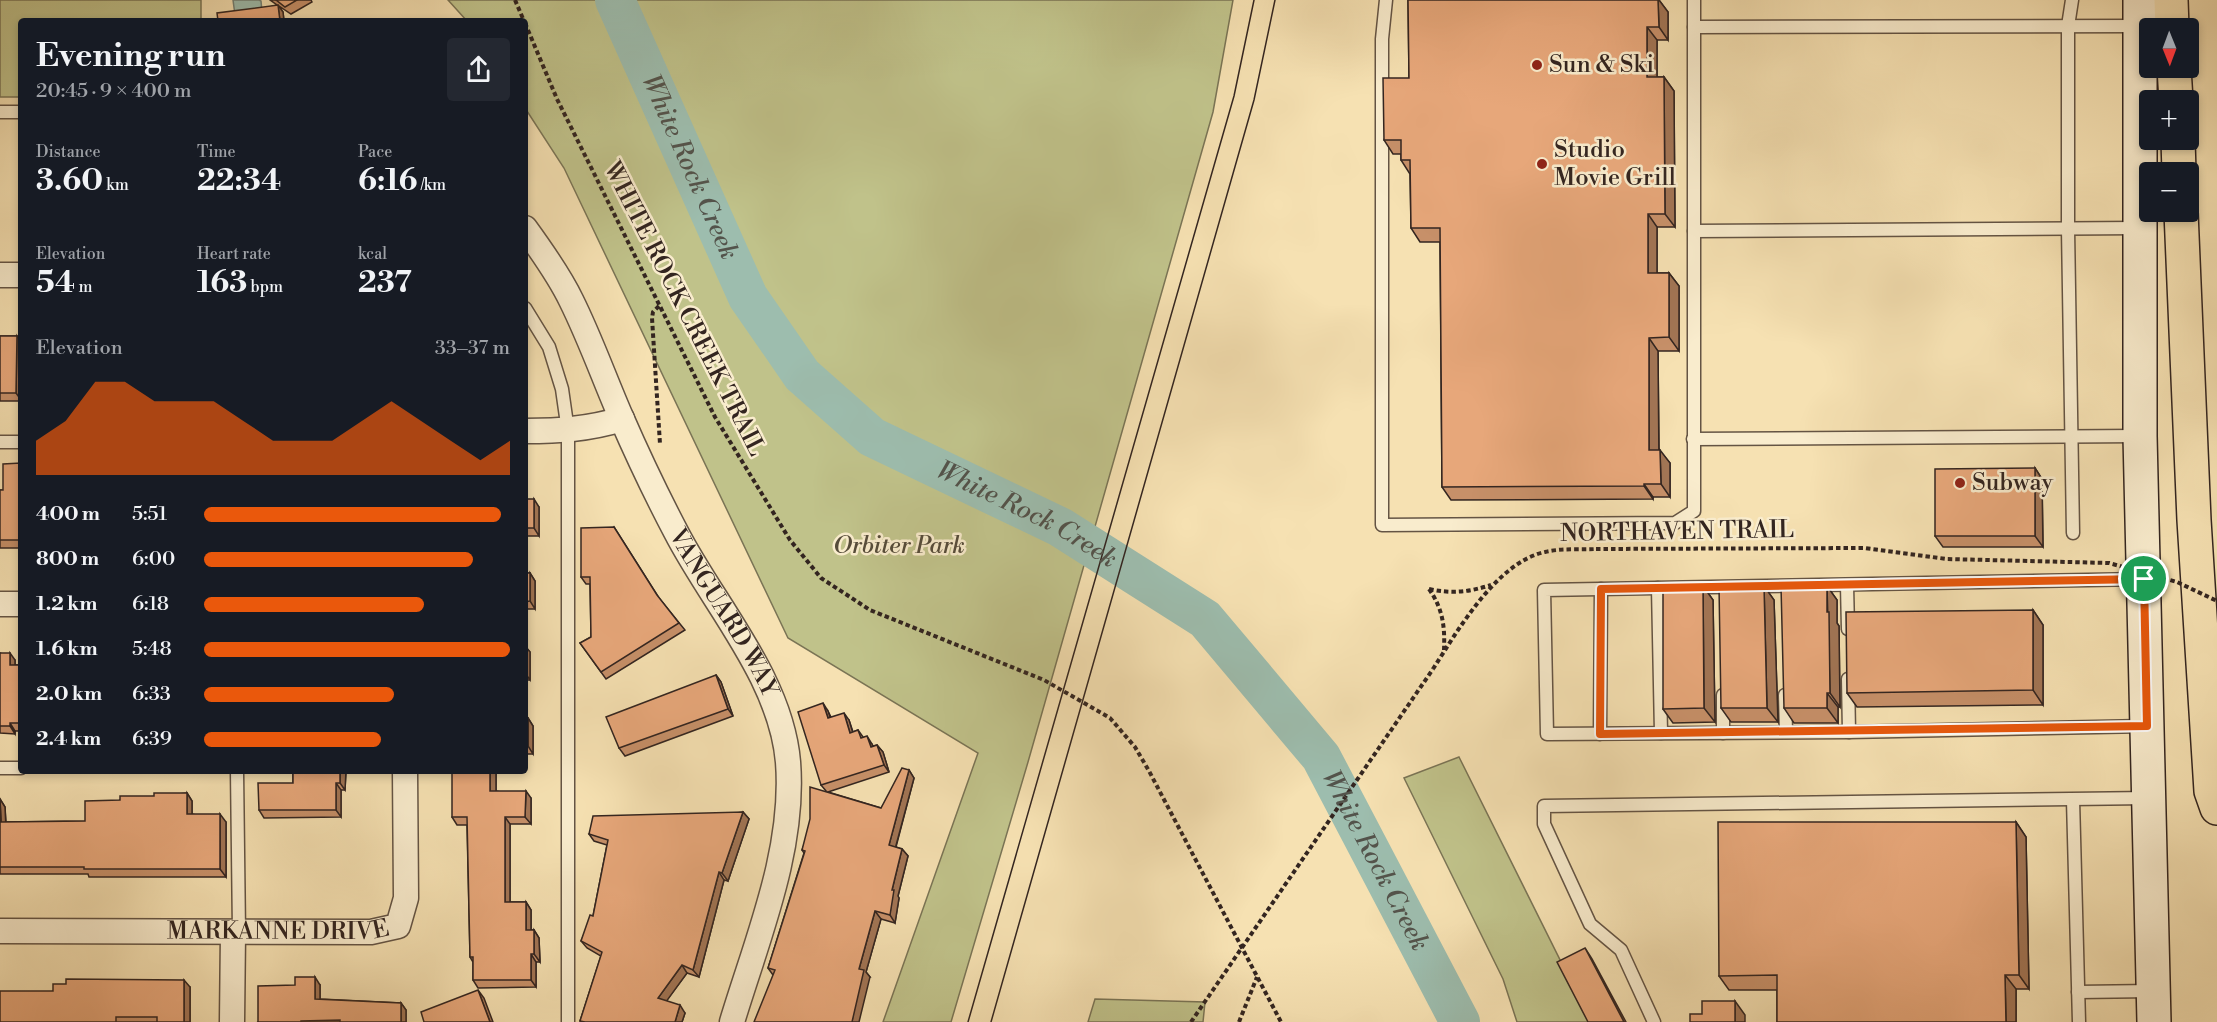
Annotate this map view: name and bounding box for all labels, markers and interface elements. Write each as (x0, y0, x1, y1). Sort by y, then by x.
north arrow (2139, 18, 2199, 78)
map controls (2139, 18, 2199, 222)
text: Evening run (36, 36, 225, 77)
button: share (447, 38, 510, 101)
place label: Sun & Ski (1549, 50, 1654, 80)
marker: Sun & Ski (1530, 58, 1544, 72)
water label: White Rock Creek (634, 69, 745, 265)
text: 20:45 · 9 × 400 m (36, 79, 192, 104)
button: + (2139, 90, 2199, 150)
place label: Studio Movie Grill (1554, 135, 1676, 193)
text: Distance (36, 142, 101, 162)
text: Time (197, 142, 236, 162)
text: Pace (358, 142, 392, 162)
street label: WHITE ROCK CREEK TRAIL (596, 156, 771, 461)
marker: Studio Movie Grill (1535, 157, 1549, 171)
text: 3.60 (36, 162, 103, 200)
text: 22:34 (197, 162, 281, 200)
text: 6:16 (358, 162, 417, 200)
button: − (2139, 162, 2199, 222)
text: km (103, 175, 129, 195)
text: /km (417, 175, 446, 195)
text: Elevation (36, 244, 105, 264)
text: Heart rate (197, 244, 271, 264)
text: kcal (358, 244, 387, 264)
text: 54 (36, 264, 75, 302)
text: 163 (197, 264, 247, 302)
text: 237 (358, 264, 412, 302)
text: m (75, 277, 93, 297)
text: bpm (247, 277, 283, 297)
text: Elevation (36, 336, 123, 361)
text: 33–37 m (435, 336, 510, 361)
water label: White Rock Creek (931, 454, 1123, 575)
place label: Subway (1972, 468, 2054, 498)
marker: Subway (1953, 476, 1967, 490)
text: 400 m (36, 502, 100, 527)
text: 5:51 (132, 502, 167, 527)
street label: NORTHAVEN TRAIL (1560, 515, 1794, 549)
street label: VANGUARD WAY (661, 523, 785, 703)
park label: Orbiter Park (833, 531, 965, 561)
text: 800 m (36, 547, 99, 572)
text: 6:00 (132, 547, 175, 572)
pin (2118, 553, 2169, 604)
icon: arrive (2127, 562, 2160, 595)
text: 1.2 km (36, 592, 98, 617)
text: 6:18 (132, 592, 169, 617)
text: 1.6 km (36, 637, 98, 662)
text: 5:48 (132, 637, 172, 662)
text: 2.0 km (36, 682, 102, 707)
text: 6:33 (132, 682, 171, 707)
text: 2.4 km (36, 727, 101, 752)
text: 6:39 (132, 727, 172, 752)
water label: White Rock Creek (1315, 765, 1436, 956)
street label: MARKANNE DRIVE (167, 913, 392, 947)

